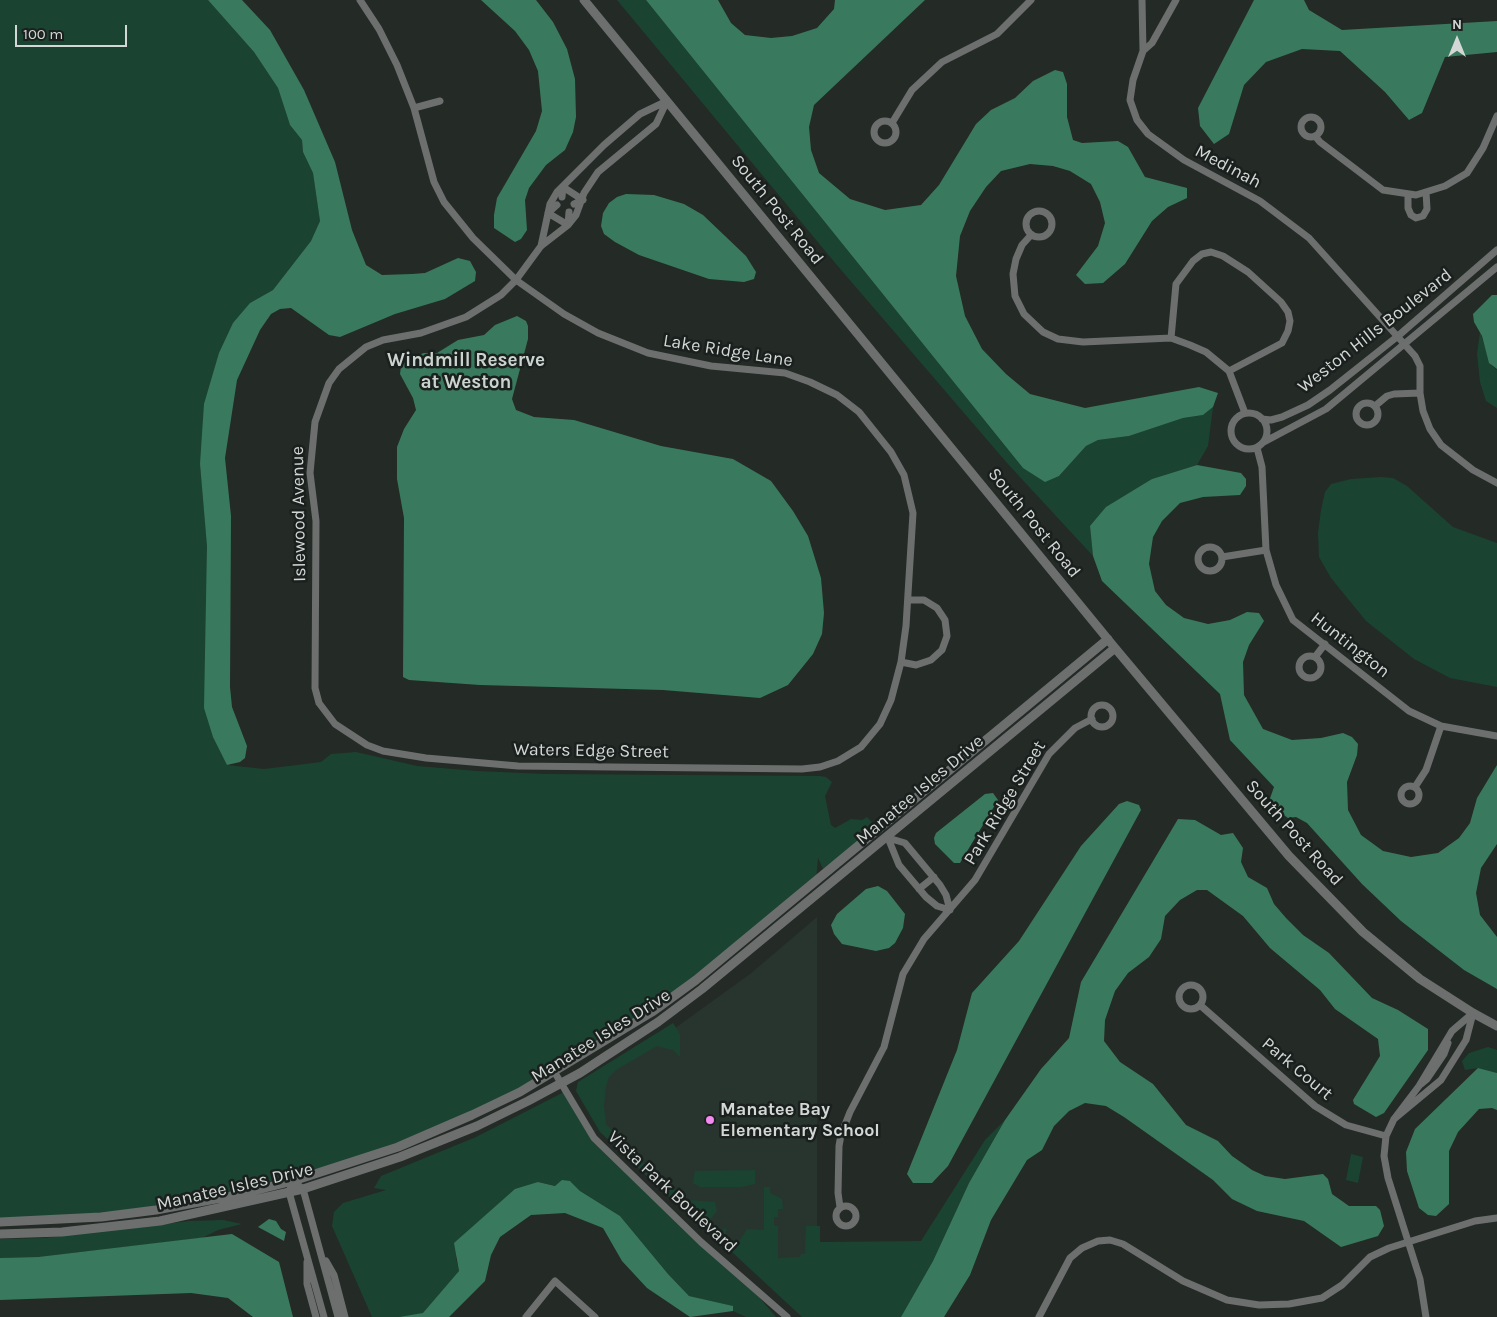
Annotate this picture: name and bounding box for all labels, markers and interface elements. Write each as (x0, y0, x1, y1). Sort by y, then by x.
scale bar (18, 15, 130, 47)
north arrow (1432, 15, 1482, 65)
text: N (1452, 16, 1462, 33)
text: 100 m (23, 25, 63, 43)
street label: Medinah (1191, 141, 1265, 193)
street label: South Post Road (726, 151, 828, 269)
street label: Weston Hills Boulevard (1294, 264, 1456, 398)
street label: Lake Ridge Lane (662, 330, 794, 372)
district label: Windmill Reserve at Weston (387, 350, 545, 394)
street label: Islewood Avenue (287, 446, 311, 582)
street label: South Post Road (983, 464, 1085, 582)
street label: Huntington (1306, 607, 1394, 683)
street label: Manatee Isles Drive (852, 730, 988, 850)
street label: Park Ridge Street (959, 737, 1051, 869)
street label: Waters Edge Street (513, 739, 669, 763)
street label: South Post Road (1241, 776, 1347, 890)
street label: Manatee Isles Drive (527, 984, 675, 1088)
street label: Park Court (1257, 1033, 1337, 1105)
place label: Manatee Bay Elementary School (720, 1099, 880, 1142)
marker: Manatee Bay Elementary School (704, 1114, 716, 1126)
street label: Vista Park Boulevard (603, 1126, 741, 1258)
street label: Manatee Isles Drive (155, 1158, 315, 1216)

